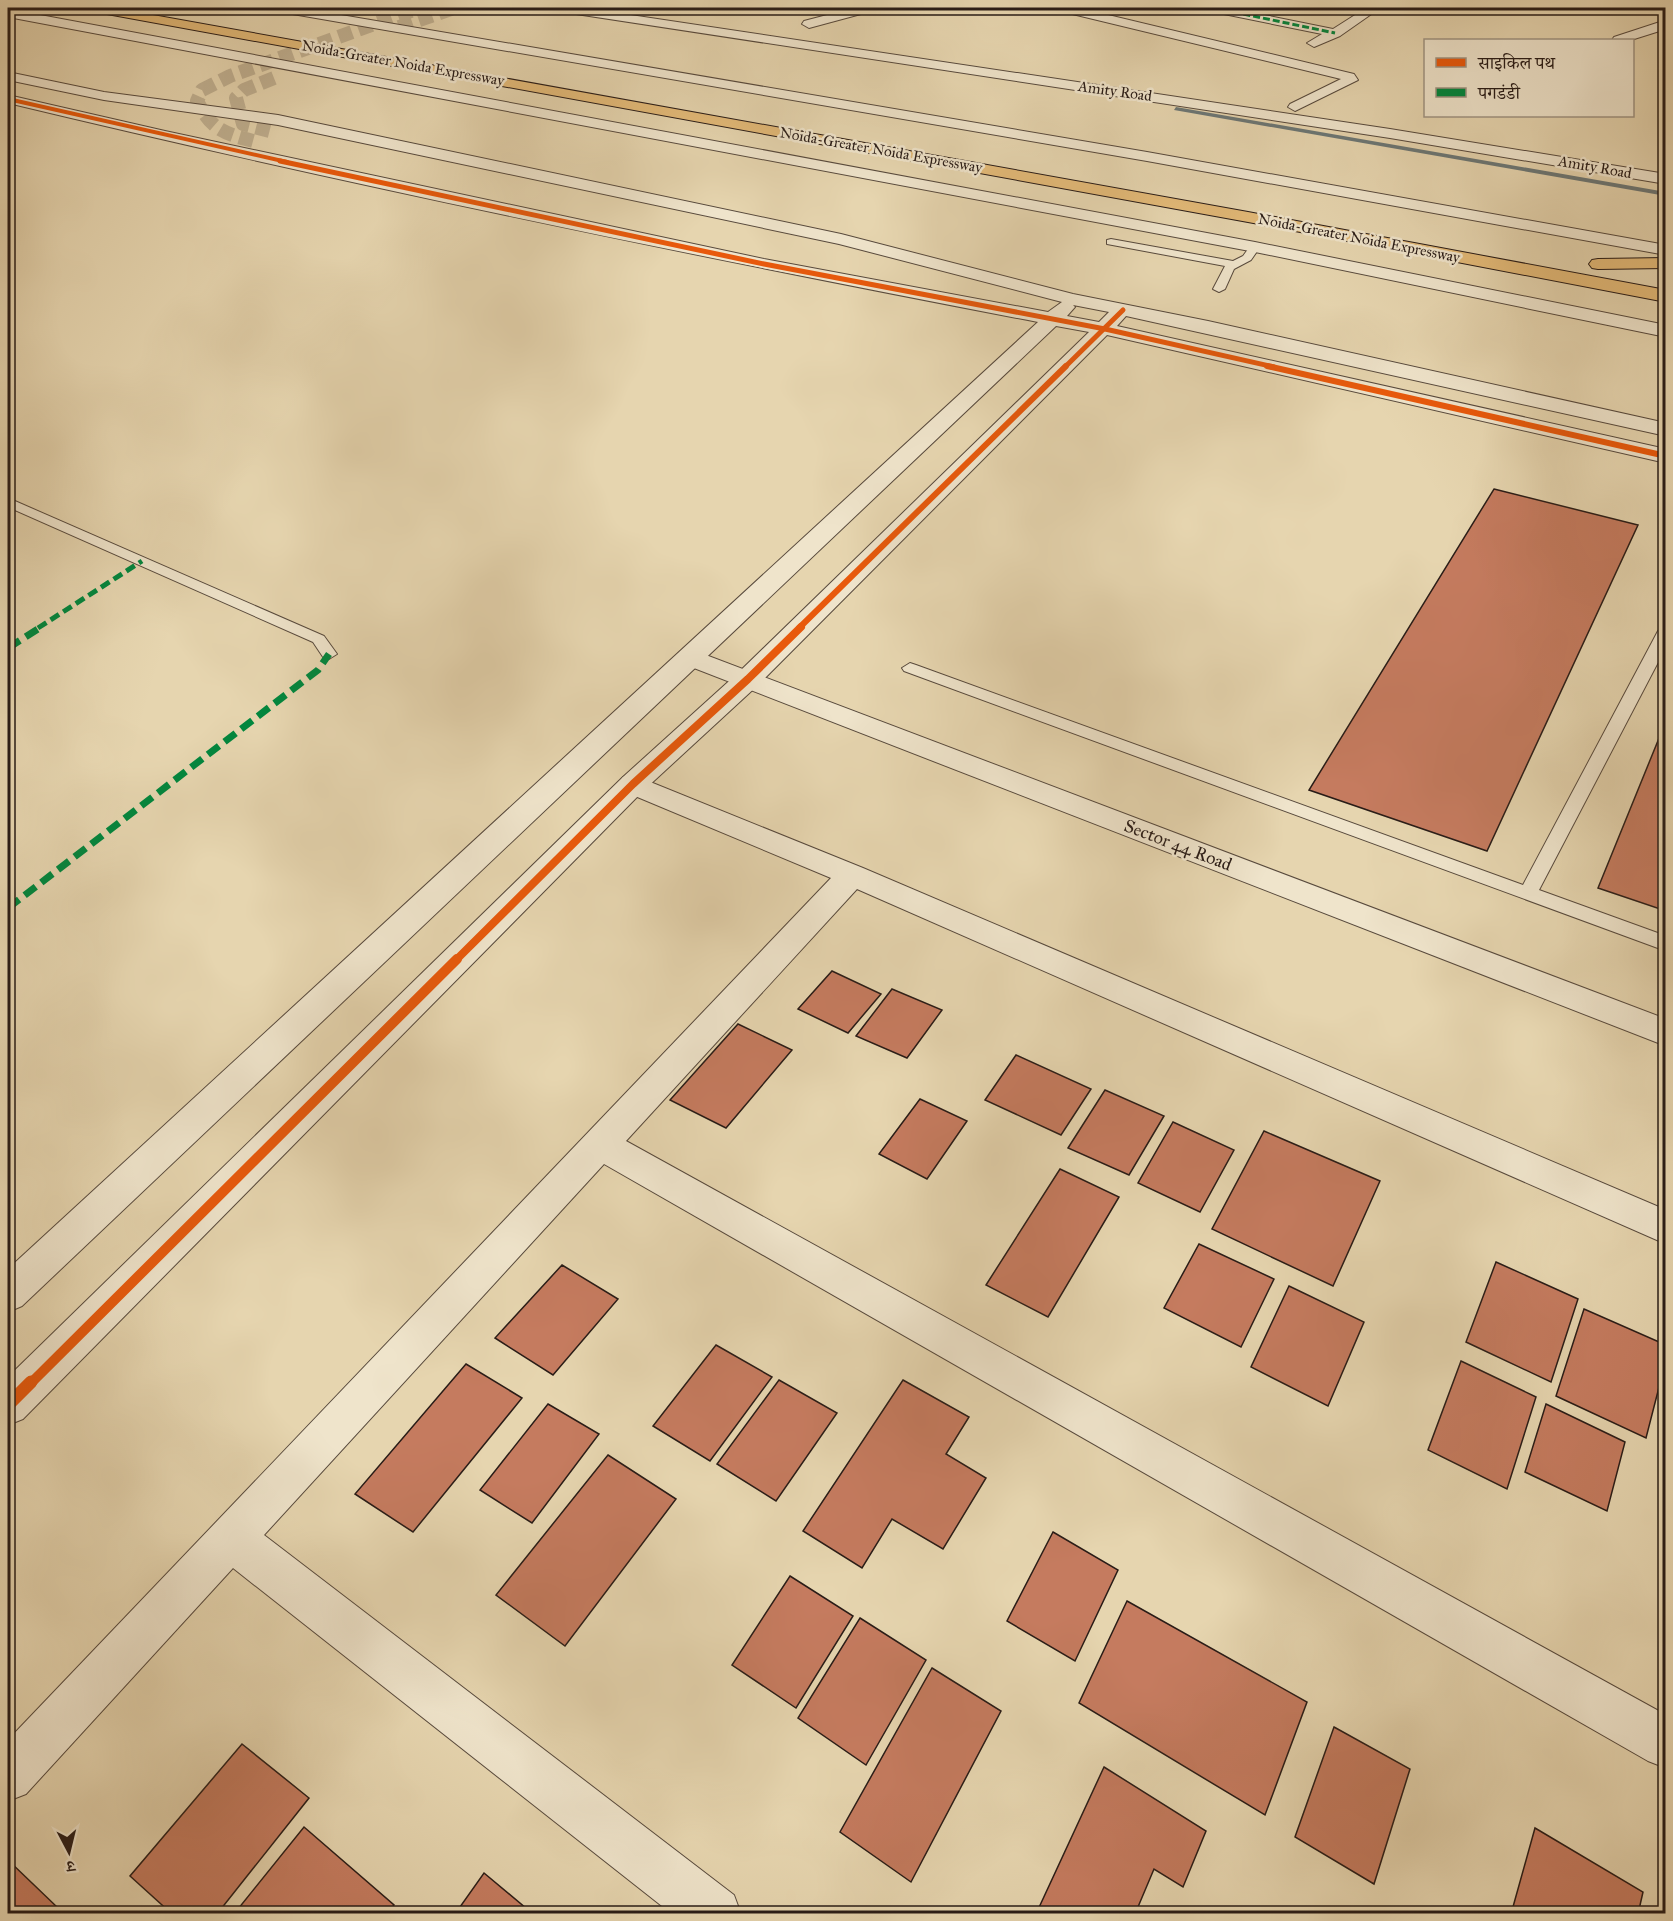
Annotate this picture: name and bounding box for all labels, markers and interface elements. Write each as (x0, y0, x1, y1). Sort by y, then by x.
street label: Noida-Greater Noida Expressway (300, 36, 507, 90)
legend (1424, 39, 1634, 117)
text: साइकिल पथ (1477, 52, 1557, 74)
street label: Amity Road (1076, 77, 1153, 105)
text: पगडंडी (1477, 82, 1521, 104)
street label: Noida-Greater Noida Expressway (778, 123, 985, 177)
street label: Amity Road (1556, 152, 1634, 182)
street label: Noida-Greater Noida Expressway (1256, 210, 1463, 267)
street label: Sector 44 Road (1121, 814, 1235, 876)
north arrow (39, 1822, 99, 1882)
text: उ (64, 1856, 77, 1877)

